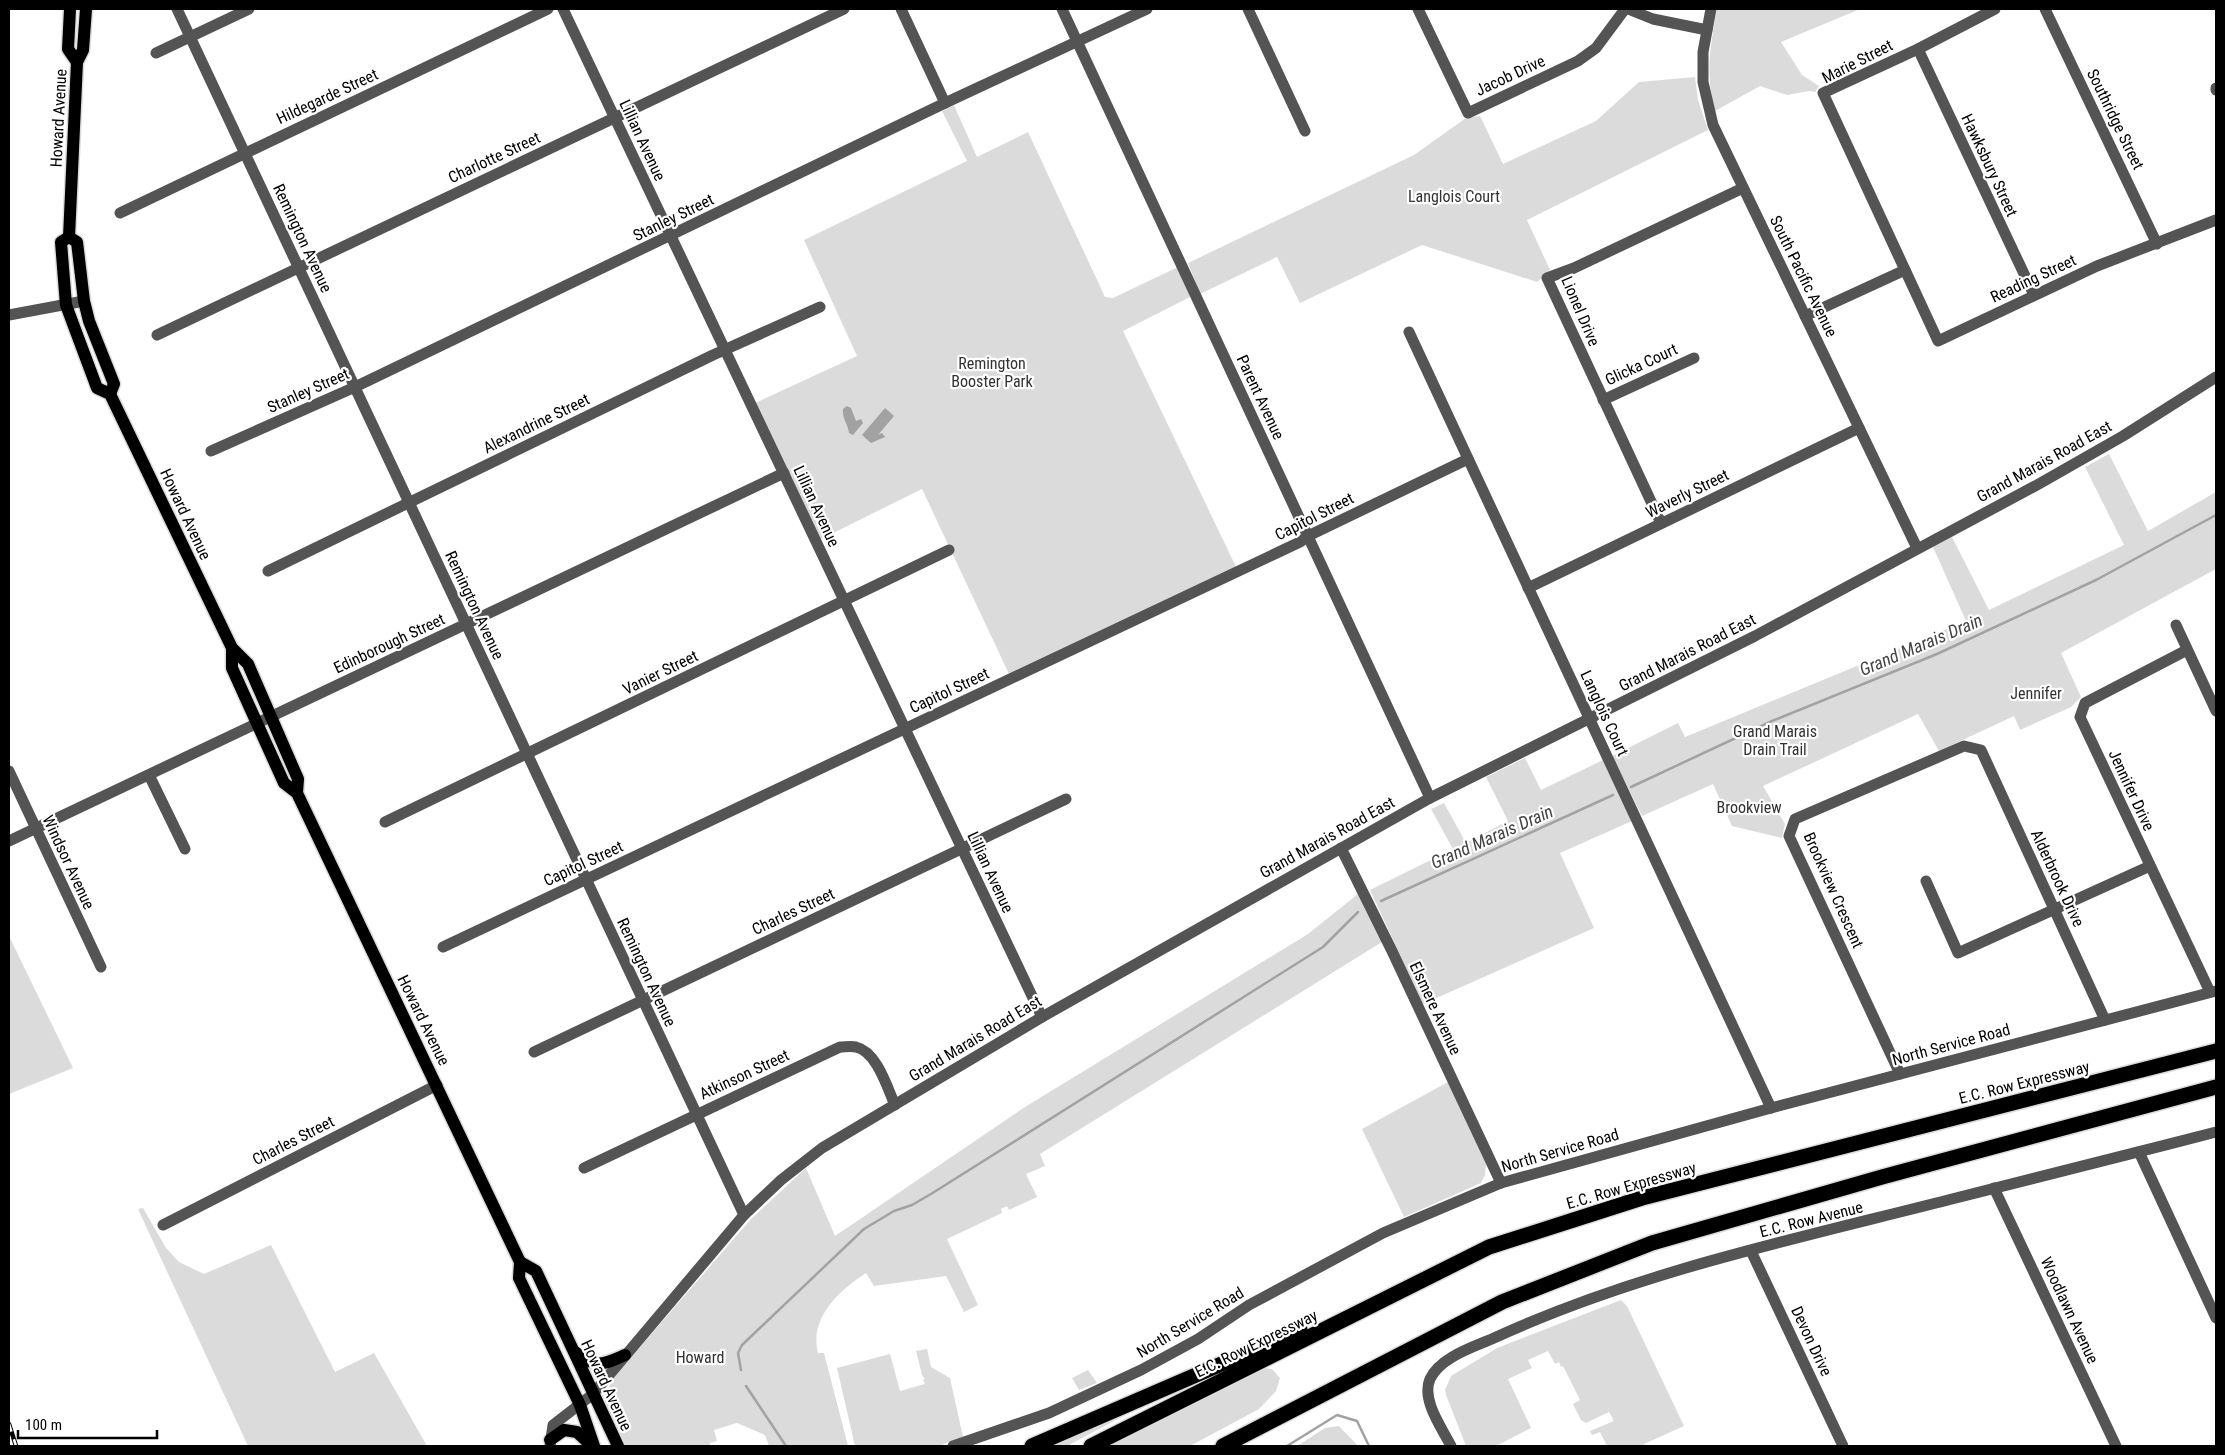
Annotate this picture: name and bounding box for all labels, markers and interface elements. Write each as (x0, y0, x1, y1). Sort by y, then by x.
street label: Marie Street (1819, 35, 1896, 87)
street label: Jacob Drive (1473, 51, 1548, 100)
street label: Hildegarde Street (274, 65, 381, 128)
street label: Southridge Street (2083, 66, 2148, 173)
street label: Howard Avenue (46, 68, 71, 168)
street label: Lillian Avenue (615, 97, 670, 184)
street label: Hawksbury Street (1957, 111, 2022, 220)
street label: Charlotte Street (445, 128, 543, 187)
street label: Remington Avenue (269, 181, 336, 295)
park label: Langlois Court (1408, 187, 1500, 206)
street label: Stanley Street (630, 190, 717, 245)
street label: South Pacific Avenue (1766, 212, 1841, 340)
street label: Reading Street (1987, 250, 2079, 307)
street label: Lionel Drive (1557, 274, 1604, 349)
street label: Glicka Court (1602, 339, 1681, 389)
street label: Parent Avenue (1233, 352, 1288, 442)
park label: Remington Booster Park (951, 354, 1033, 391)
street label: Stanley Street (264, 364, 352, 417)
street label: Alexandrine Street (480, 389, 593, 457)
street label: Grand Marais Road East (1974, 416, 2115, 506)
street label: Lillian Avenue (789, 463, 844, 550)
street label: Waverly Street (1643, 465, 1732, 522)
street label: Howard Avenue (156, 466, 215, 563)
street label: Capitol Street (1272, 488, 1357, 544)
street label: Remington Avenue (441, 548, 508, 662)
street label: Edinborough Street (331, 609, 448, 677)
water label: Grand Marais Drain (1856, 609, 1985, 680)
street label: Grand Marais Road East (1616, 610, 1759, 695)
street label: Vanier Street (620, 646, 701, 699)
street label: Capitol Street (906, 664, 992, 717)
street label: Langlois Court (1576, 667, 1633, 759)
park label: Jennifer (2010, 684, 2062, 703)
park label: Grand Marais Drain Trail (1733, 722, 1817, 759)
street label: Jennifer Drive (2105, 747, 2159, 834)
street label: Grand Marais Road East (1257, 792, 1398, 882)
park label: Brookview (1716, 798, 1782, 817)
water label: Grand Marais Drain (1427, 800, 1556, 873)
street label: Windsor Avenue (38, 812, 99, 912)
street label: Alderbrook Drive (2027, 827, 2088, 930)
street label: Lillian Avenue (963, 829, 1018, 916)
street label: Brookview Crescent (1799, 829, 1868, 951)
street label: Capitol Street (540, 837, 626, 890)
street label: Charles Street (749, 884, 838, 939)
street label: Remington Avenue (613, 915, 680, 1029)
street label: Elsmere Avenue (1406, 959, 1465, 1058)
street label: Howard Avenue (393, 972, 454, 1069)
street label: Grand Marais Road East (906, 991, 1045, 1085)
street label: North Service Road (1890, 1020, 2012, 1069)
street label: Atkinson Street (696, 1045, 792, 1103)
street label: E.C. Row Expressway (1957, 1057, 2092, 1108)
street label: Charles Street (249, 1112, 337, 1169)
street label: North Service Road (1499, 1125, 1621, 1176)
street label: E.C. Row Expressway (1564, 1158, 1698, 1213)
street label: E.C. Row Avenue (1757, 1197, 1865, 1242)
street label: Woodlawn Avenue (2037, 1254, 2102, 1366)
street label: North Service Road (1133, 1283, 1247, 1362)
street label: Devon Drive (1787, 1303, 1836, 1379)
street label: E.C. Row Expressway (1192, 1305, 1321, 1381)
street label: Howard Avenue (577, 1337, 636, 1434)
park label: Howard (676, 1348, 724, 1367)
scale bar (18, 1408, 156, 1440)
text: 100 m (25, 1416, 62, 1434)

